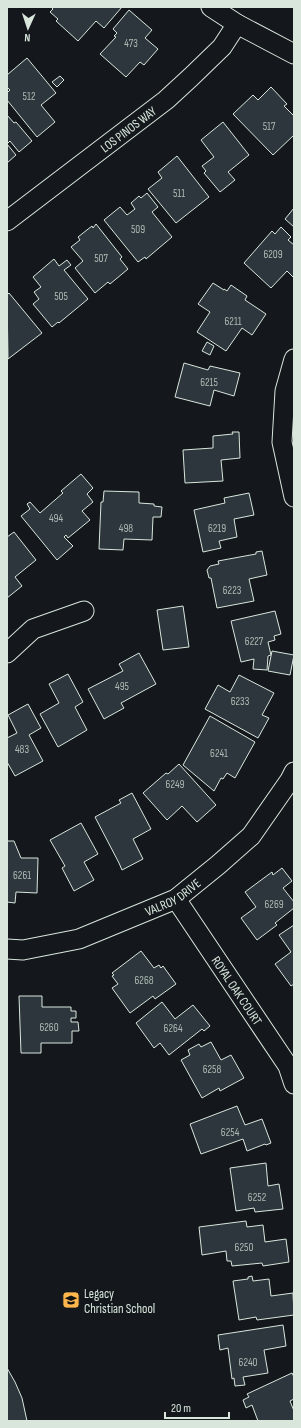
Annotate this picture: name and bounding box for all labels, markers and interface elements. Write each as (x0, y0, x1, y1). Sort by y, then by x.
north arrow (8, 8, 48, 48)
text: N (24, 31, 31, 44)
house number: 473 (124, 37, 138, 50)
house number: 512 (23, 90, 36, 103)
street label: LOS PINOS WAY (97, 103, 160, 156)
house number: 517 (263, 120, 276, 133)
house number: 511 (173, 187, 185, 200)
house number: 509 (131, 223, 145, 236)
house number: 6209 (263, 248, 283, 261)
house number: 507 (94, 252, 108, 265)
house number: 505 (54, 290, 68, 303)
house number: 6211 (224, 315, 242, 328)
house number: 6215 (200, 376, 218, 389)
house number: 494 (49, 512, 63, 525)
house number: 498 (119, 522, 133, 535)
house number: 6219 (208, 522, 226, 535)
house number: 6223 (223, 584, 242, 597)
house number: 6227 (245, 635, 264, 648)
house number: 495 (115, 680, 129, 693)
house number: 6233 (231, 695, 250, 708)
house number: 483 (15, 743, 29, 756)
house number: 6241 (210, 747, 228, 760)
house number: 6249 (166, 778, 185, 791)
house number: 6261 (13, 869, 31, 882)
street label: VALROY DRIVE (143, 875, 204, 920)
house number: 6269 (264, 898, 284, 911)
street label: ROYAL OAK COURT (208, 953, 265, 1028)
house number: 6268 (134, 974, 154, 987)
house number: 6260 (39, 1021, 59, 1034)
house number: 6264 (163, 1022, 183, 1035)
house number: 6258 (203, 1063, 222, 1076)
house number: 6254 (221, 1126, 240, 1139)
house number: 6252 (248, 1191, 267, 1204)
house number: 6250 (235, 1241, 253, 1254)
place label: Legacy Christian School (84, 1286, 155, 1317)
school or university icon: Legacy Christian School (61, 1290, 81, 1310)
house number: 6240 (239, 1356, 258, 1369)
scale bar (165, 1394, 229, 1420)
text: 20 m (171, 1401, 191, 1416)

